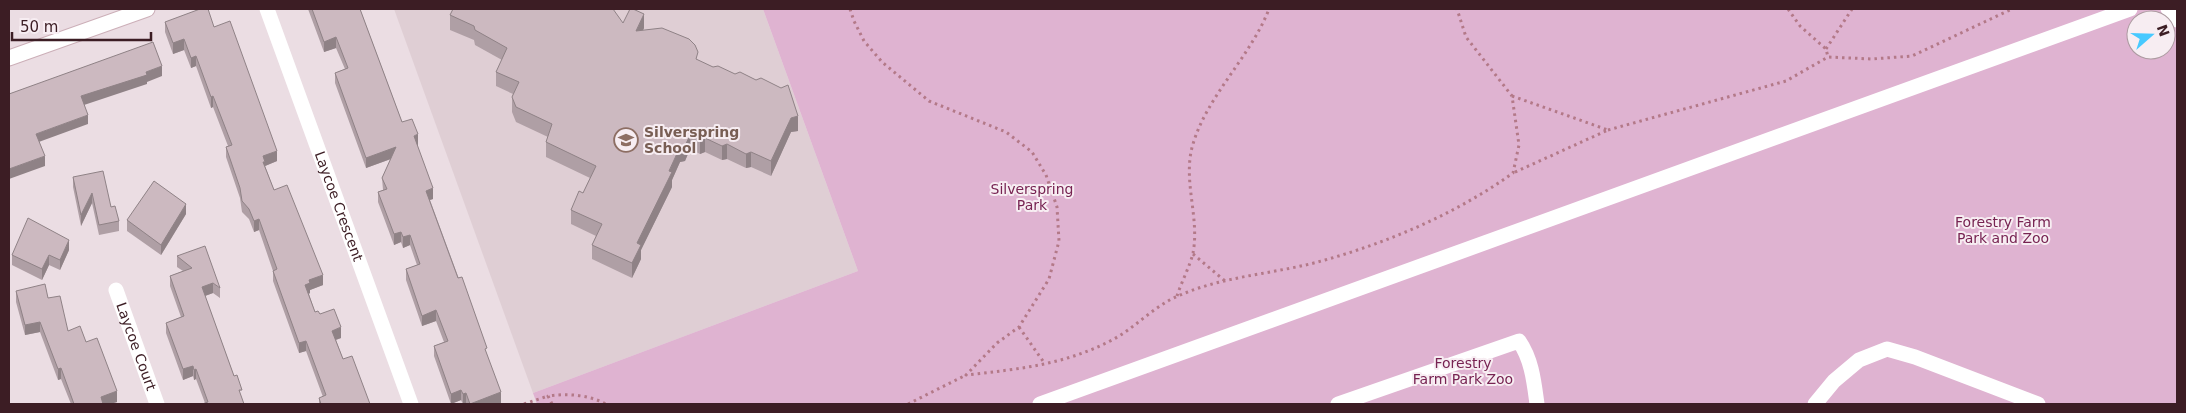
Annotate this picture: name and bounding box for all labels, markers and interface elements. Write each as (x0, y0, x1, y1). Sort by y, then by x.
scale bar (12, 10, 151, 42)
north arrow (2126, 10, 2176, 60)
text: 50 m (20, 18, 58, 36)
text: N (2154, 22, 2173, 39)
place label: Silverspring School (644, 124, 739, 156)
school or university icon: Silverspring School (613, 127, 639, 153)
street label: Laycoe Crescent (312, 149, 366, 264)
park label: Silverspring Park (991, 181, 1073, 213)
park label: Forestry Farm Park and Zoo (1955, 214, 2051, 246)
street label: Laycoe Court (113, 300, 160, 393)
park label: Forestry Farm Park Zoo (1413, 355, 1513, 387)

